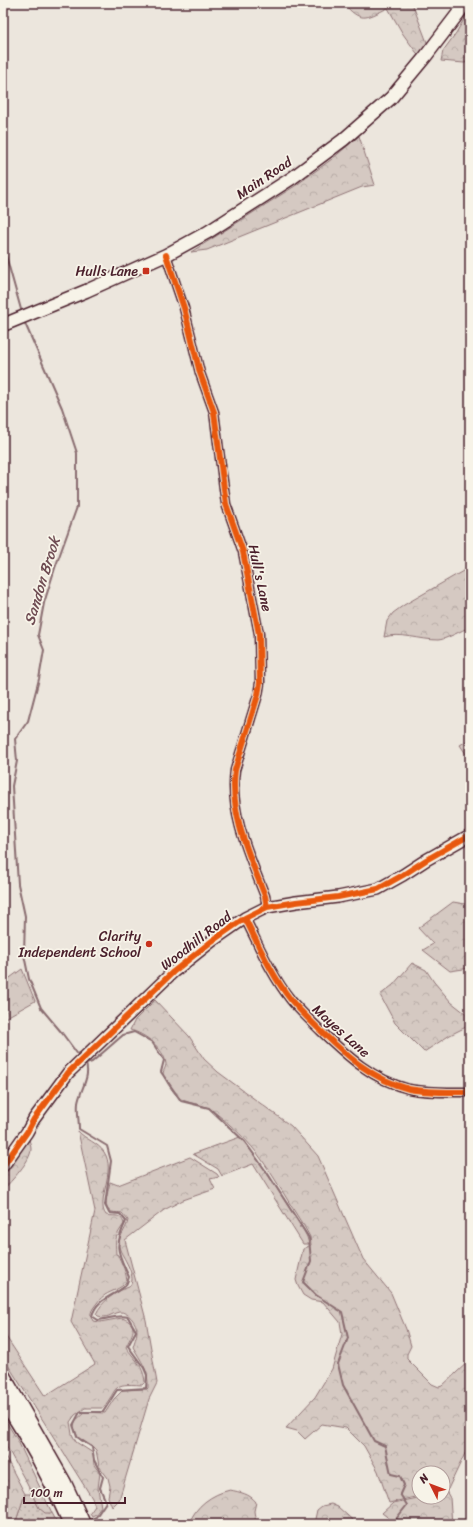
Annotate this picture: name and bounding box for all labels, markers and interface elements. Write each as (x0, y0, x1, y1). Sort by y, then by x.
street label: Main Road (231, 149, 299, 206)
place label: Hulls Lane (75, 259, 138, 284)
marker: Hulls Lane (141, 266, 151, 276)
water label: Sandon Brook (16, 532, 68, 628)
street label: Hull's Lane (241, 542, 279, 614)
street label: Woodhill Road (155, 904, 239, 977)
place label: Clarity Independent School (17, 924, 142, 965)
marker: Clarity Independent School (144, 939, 154, 949)
street label: Mayes Lane (306, 998, 376, 1064)
north arrow (411, 1465, 451, 1505)
text: N (414, 1469, 434, 1489)
scale bar (24, 1479, 125, 1505)
text: 100 m (30, 1482, 63, 1504)

